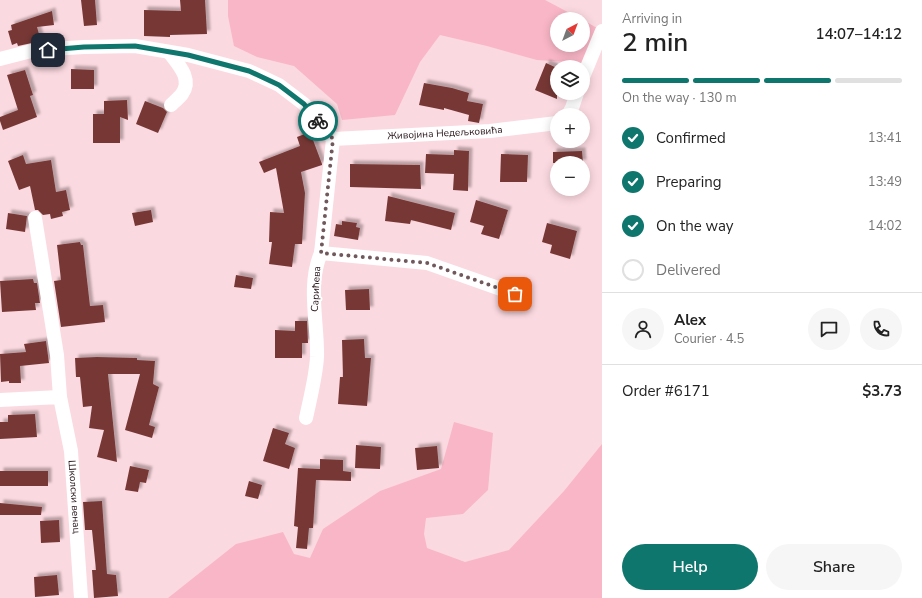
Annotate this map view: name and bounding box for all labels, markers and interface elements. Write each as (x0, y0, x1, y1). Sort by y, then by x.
text: Arriving in (622, 10, 682, 28)
north arrow (550, 12, 590, 52)
map controls (550, 12, 590, 196)
text: 14:07–14:12 (815, 24, 902, 44)
text: 2 min (622, 25, 688, 60)
pin (31, 33, 65, 67)
icon: home (37, 39, 59, 61)
button: layers (550, 60, 590, 100)
text: On the way · 130 m (622, 89, 737, 107)
courier (298, 101, 338, 141)
button: + (550, 108, 590, 148)
icon: bike (307, 110, 329, 132)
street label: Живојина Недељковића (387, 123, 503, 143)
icon: check (622, 127, 644, 149)
text: Confirmed (656, 128, 726, 148)
text: 13:41 (868, 129, 902, 147)
button: − (550, 156, 590, 196)
icon: check (622, 171, 644, 193)
text: Preparing (656, 172, 721, 192)
text: 13:49 (868, 173, 902, 191)
icon: check (622, 215, 644, 237)
text: On the way (656, 216, 734, 236)
text: 14:02 (868, 217, 902, 235)
text: Delivered (656, 260, 721, 280)
street label: Сарићева (308, 266, 324, 312)
pin (498, 277, 532, 311)
icon: bag (504, 283, 526, 305)
button: person (622, 308, 664, 350)
button: chat (808, 308, 850, 350)
button: phone (860, 308, 902, 350)
text: Alex (674, 310, 706, 330)
text: Courier · 4.5 (674, 330, 744, 348)
text: Order #6171 (622, 381, 710, 401)
text: $3.73 (862, 381, 902, 401)
street label: Школски венац (65, 459, 84, 534)
button: Help (622, 544, 758, 590)
button: Share (766, 544, 902, 590)

